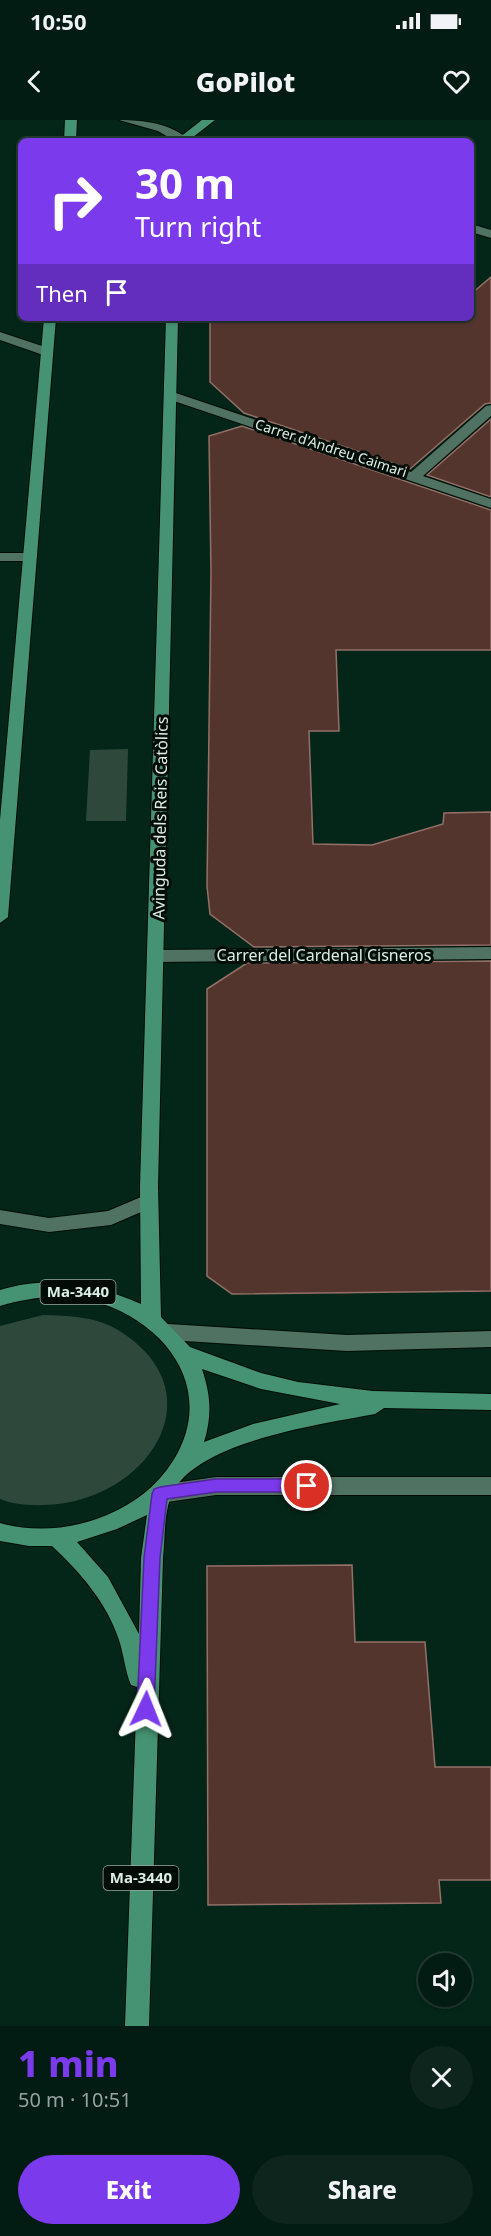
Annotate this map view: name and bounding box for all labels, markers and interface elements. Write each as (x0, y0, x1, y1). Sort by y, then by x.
text: 10:50 (30, 6, 87, 36)
text: GoPilot (196, 63, 295, 100)
icon: back (18, 65, 51, 98)
icon: heart (440, 65, 473, 98)
text: 30 m (135, 154, 235, 211)
icon: right (36, 162, 114, 240)
text: Turn right (135, 208, 261, 245)
icon: arrive (100, 276, 133, 309)
text: Then (36, 278, 88, 308)
street label: Carrer d'Andreu Caimari (253, 414, 410, 481)
street label: Avinguda dels Reis Catòlics (147, 716, 173, 920)
street label: Carrer del Cardenal Cisneros (217, 944, 431, 966)
road number: Ma-3440 (40, 1280, 116, 1304)
pin (281, 1460, 332, 1511)
icon: arrive (290, 1469, 323, 1502)
position arrow (114, 1677, 178, 1741)
road number: Ma-3440 (104, 1866, 178, 1890)
map controls (418, 1953, 472, 2007)
button: sound (418, 1953, 472, 2007)
text: 1 min (18, 2039, 119, 2088)
button: close (410, 2046, 473, 2109)
text: 50 m · 10:51 (18, 2086, 132, 2113)
button: Exit (18, 2155, 240, 2224)
button: Share (252, 2155, 473, 2224)

